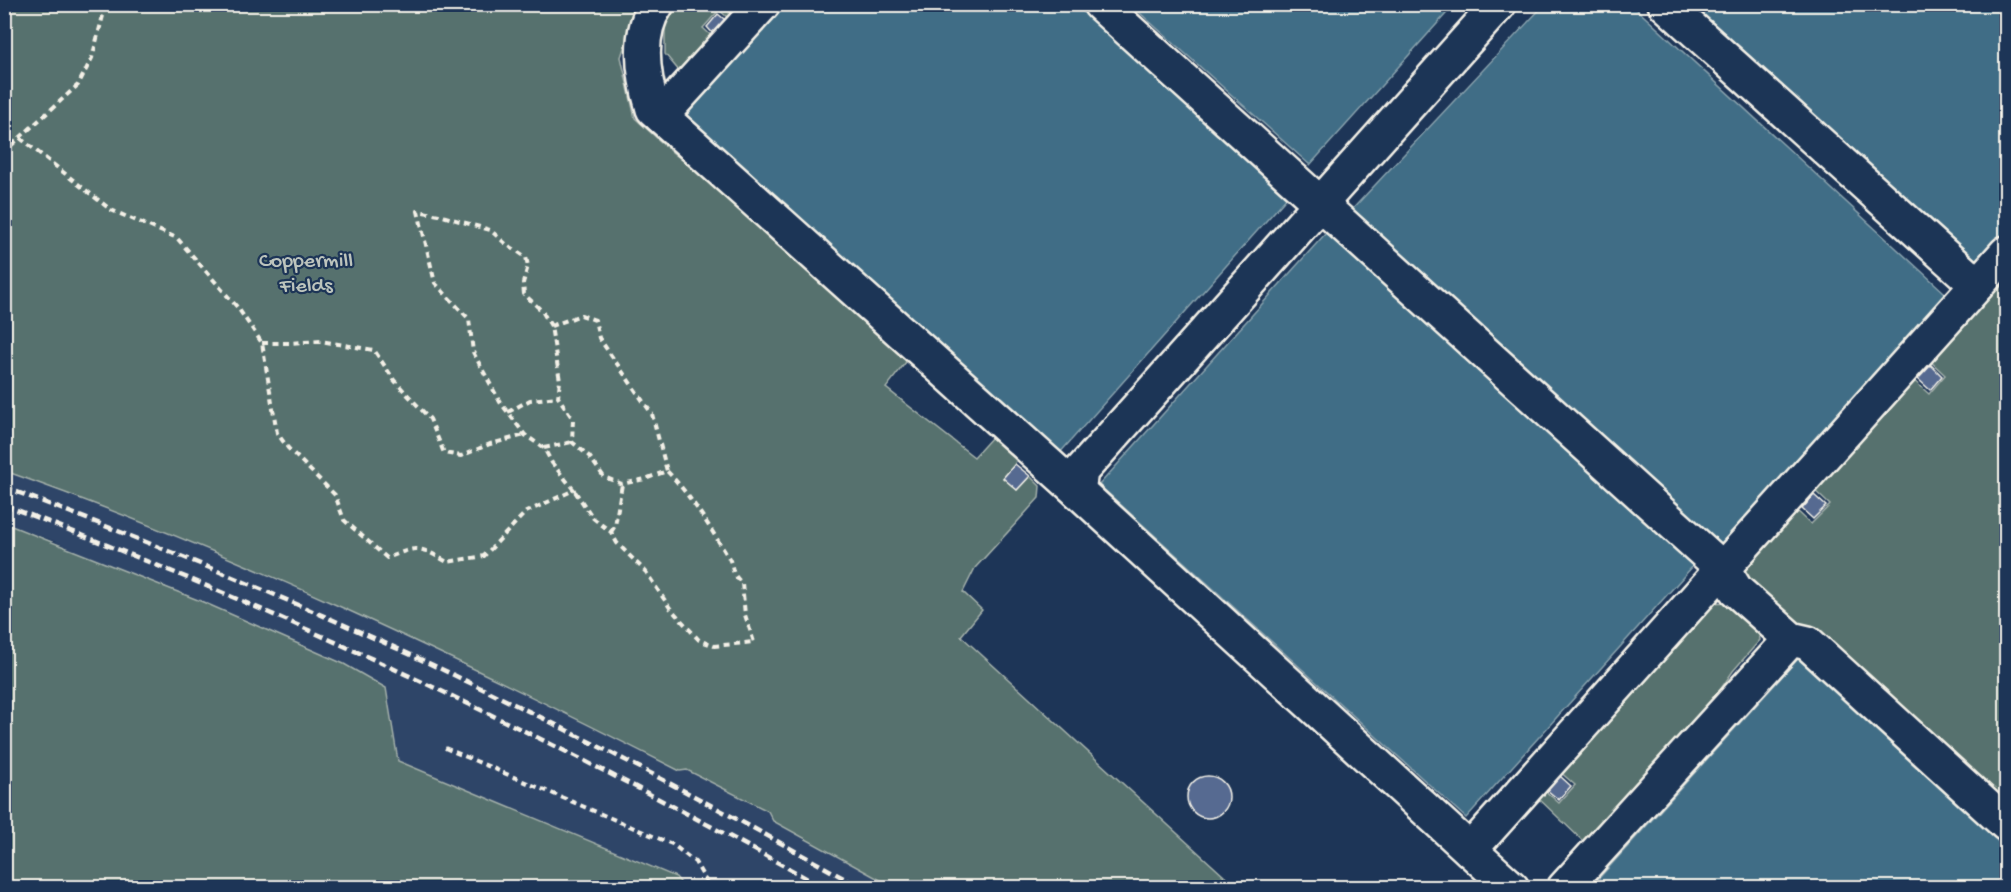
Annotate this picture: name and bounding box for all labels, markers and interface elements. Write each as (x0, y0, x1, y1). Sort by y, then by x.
park label: Coppermill Fields (259, 249, 353, 300)

